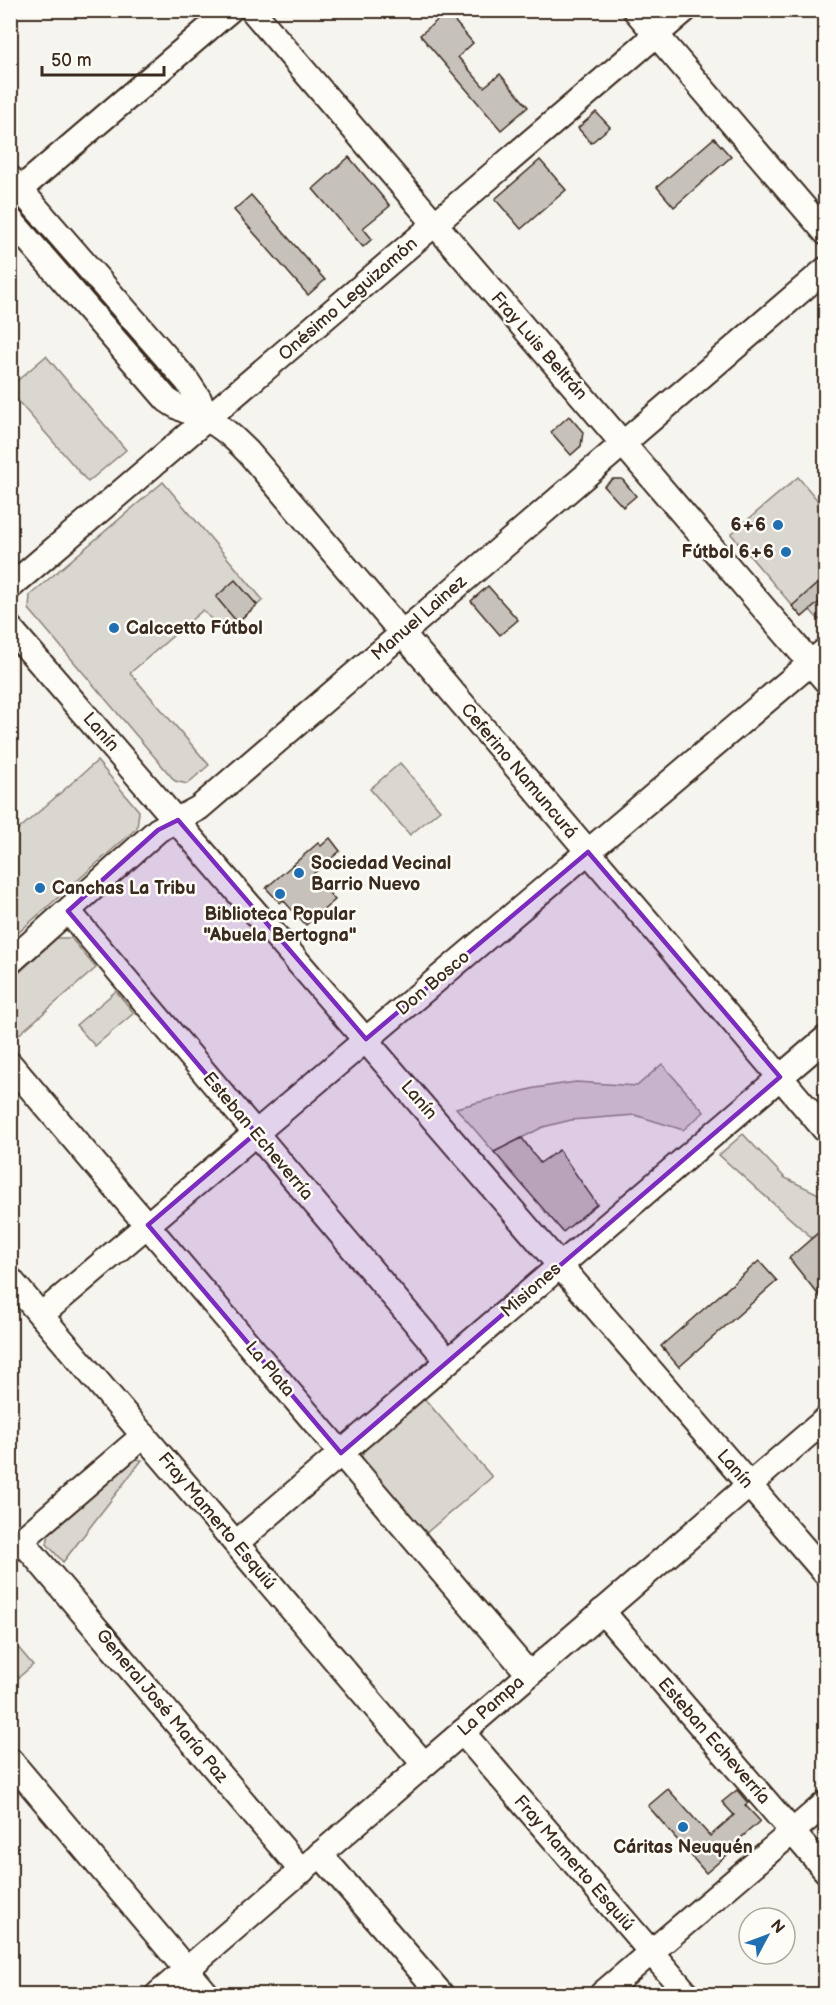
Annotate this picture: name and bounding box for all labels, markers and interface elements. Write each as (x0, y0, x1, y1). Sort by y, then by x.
scale bar (42, 39, 164, 77)
text: 50 m (51, 50, 92, 71)
street label: Onésimo Leguizamón (274, 233, 422, 365)
street label: Fray Luis Beltrán (486, 288, 592, 404)
place label: 6+6 (731, 515, 766, 536)
marker: 6+6 (771, 518, 785, 532)
place label: Fútbol 6+6 (682, 542, 774, 563)
marker: Fútbol 6+6 (779, 545, 793, 559)
street label: Manuel Lainez (367, 571, 471, 665)
place label: Calccetto Fútbol (126, 618, 263, 639)
marker: Calccetto Fútbol (107, 621, 121, 635)
street label: Ceferino Namuncurá (456, 699, 582, 843)
street label: Lanín (78, 708, 124, 756)
place label: Sociedad Vecinal Barrio Nuevo (311, 853, 451, 895)
marker: Sociedad Vecinal Barrio Nuevo (292, 866, 306, 880)
place label: Canchas La Tribu (52, 878, 195, 899)
marker: Canchas La Tribu (33, 881, 47, 895)
marker: Biblioteca Popular "Abuela Bertogna" (273, 887, 287, 901)
place label: Biblioteca Popular "Abuela Bertogna" (203, 904, 357, 946)
street label: Don Bosco (392, 946, 474, 1020)
street label: Esteban Echeverría (198, 1068, 318, 1204)
street label: Lanín (396, 1076, 442, 1124)
street label: Misiones (497, 1258, 565, 1322)
street label: La Plata (241, 1337, 299, 1401)
street label: Lanín (712, 1445, 758, 1493)
street label: Fray Mamerto Esquiú (154, 1448, 280, 1594)
street label: General José María Paz (92, 1625, 233, 1787)
street label: La Pampa (453, 1671, 529, 1741)
street label: Esteban Echeverría (653, 1674, 775, 1808)
street label: Fray Mamerto Esquiú (510, 1791, 638, 1935)
marker: Cáritas Neuquén (676, 1820, 690, 1834)
place label: Cáritas Neuquén (613, 1837, 753, 1858)
north arrow (737, 1906, 797, 1966)
text: N (766, 1916, 788, 1938)

